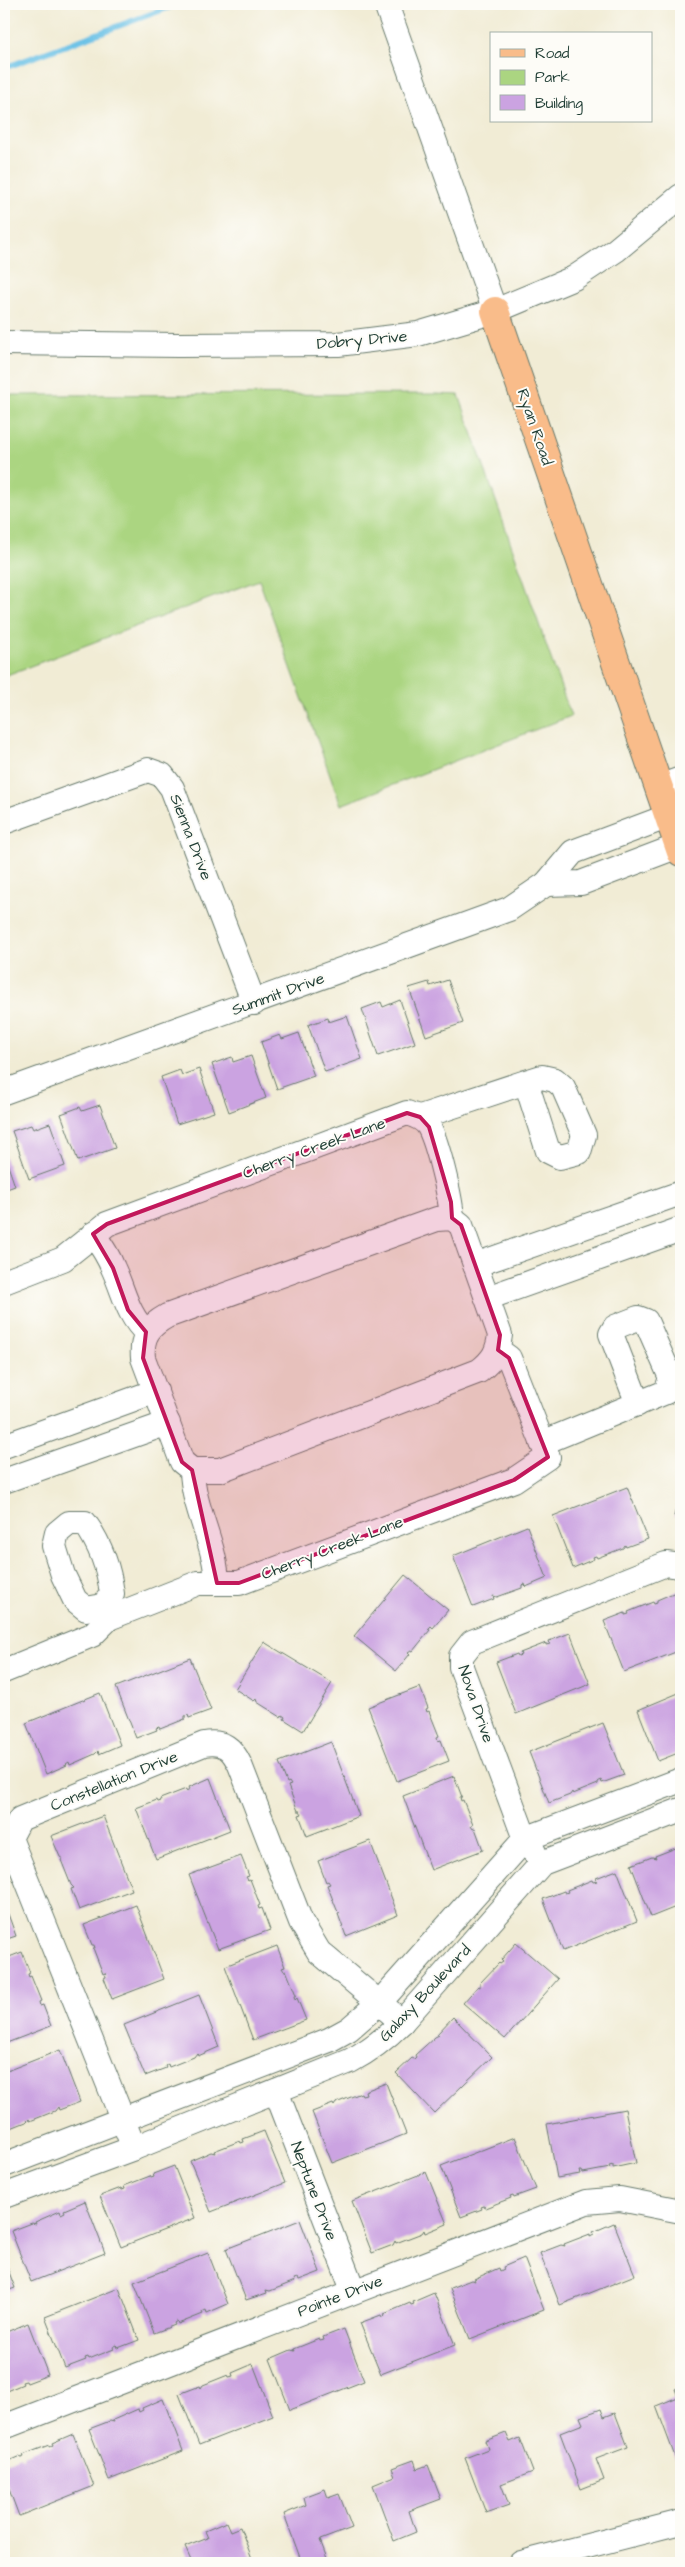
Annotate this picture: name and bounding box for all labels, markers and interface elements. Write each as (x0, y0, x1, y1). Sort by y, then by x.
legend (490, 32, 652, 122)
text: Road (535, 43, 570, 64)
text: Park (535, 67, 570, 88)
text: Building (535, 93, 583, 115)
street label: Dobry Drive (316, 325, 409, 356)
street label: Ryan Road (511, 386, 558, 468)
street label: Sienna Drive (165, 791, 218, 884)
street label: Summit Drive (229, 967, 328, 1021)
street label: Cherry Creek Lane (240, 1112, 389, 1185)
street label: Cherry Creek Lane (258, 1511, 407, 1586)
street label: Nova Drive (453, 1662, 500, 1746)
street label: Constellation Drive (47, 1745, 181, 1817)
street label: Galaxy Boulevard (374, 1940, 477, 2047)
street label: Neptune Drive (285, 2139, 343, 2244)
street label: Pointe Drive (294, 2270, 386, 2322)

